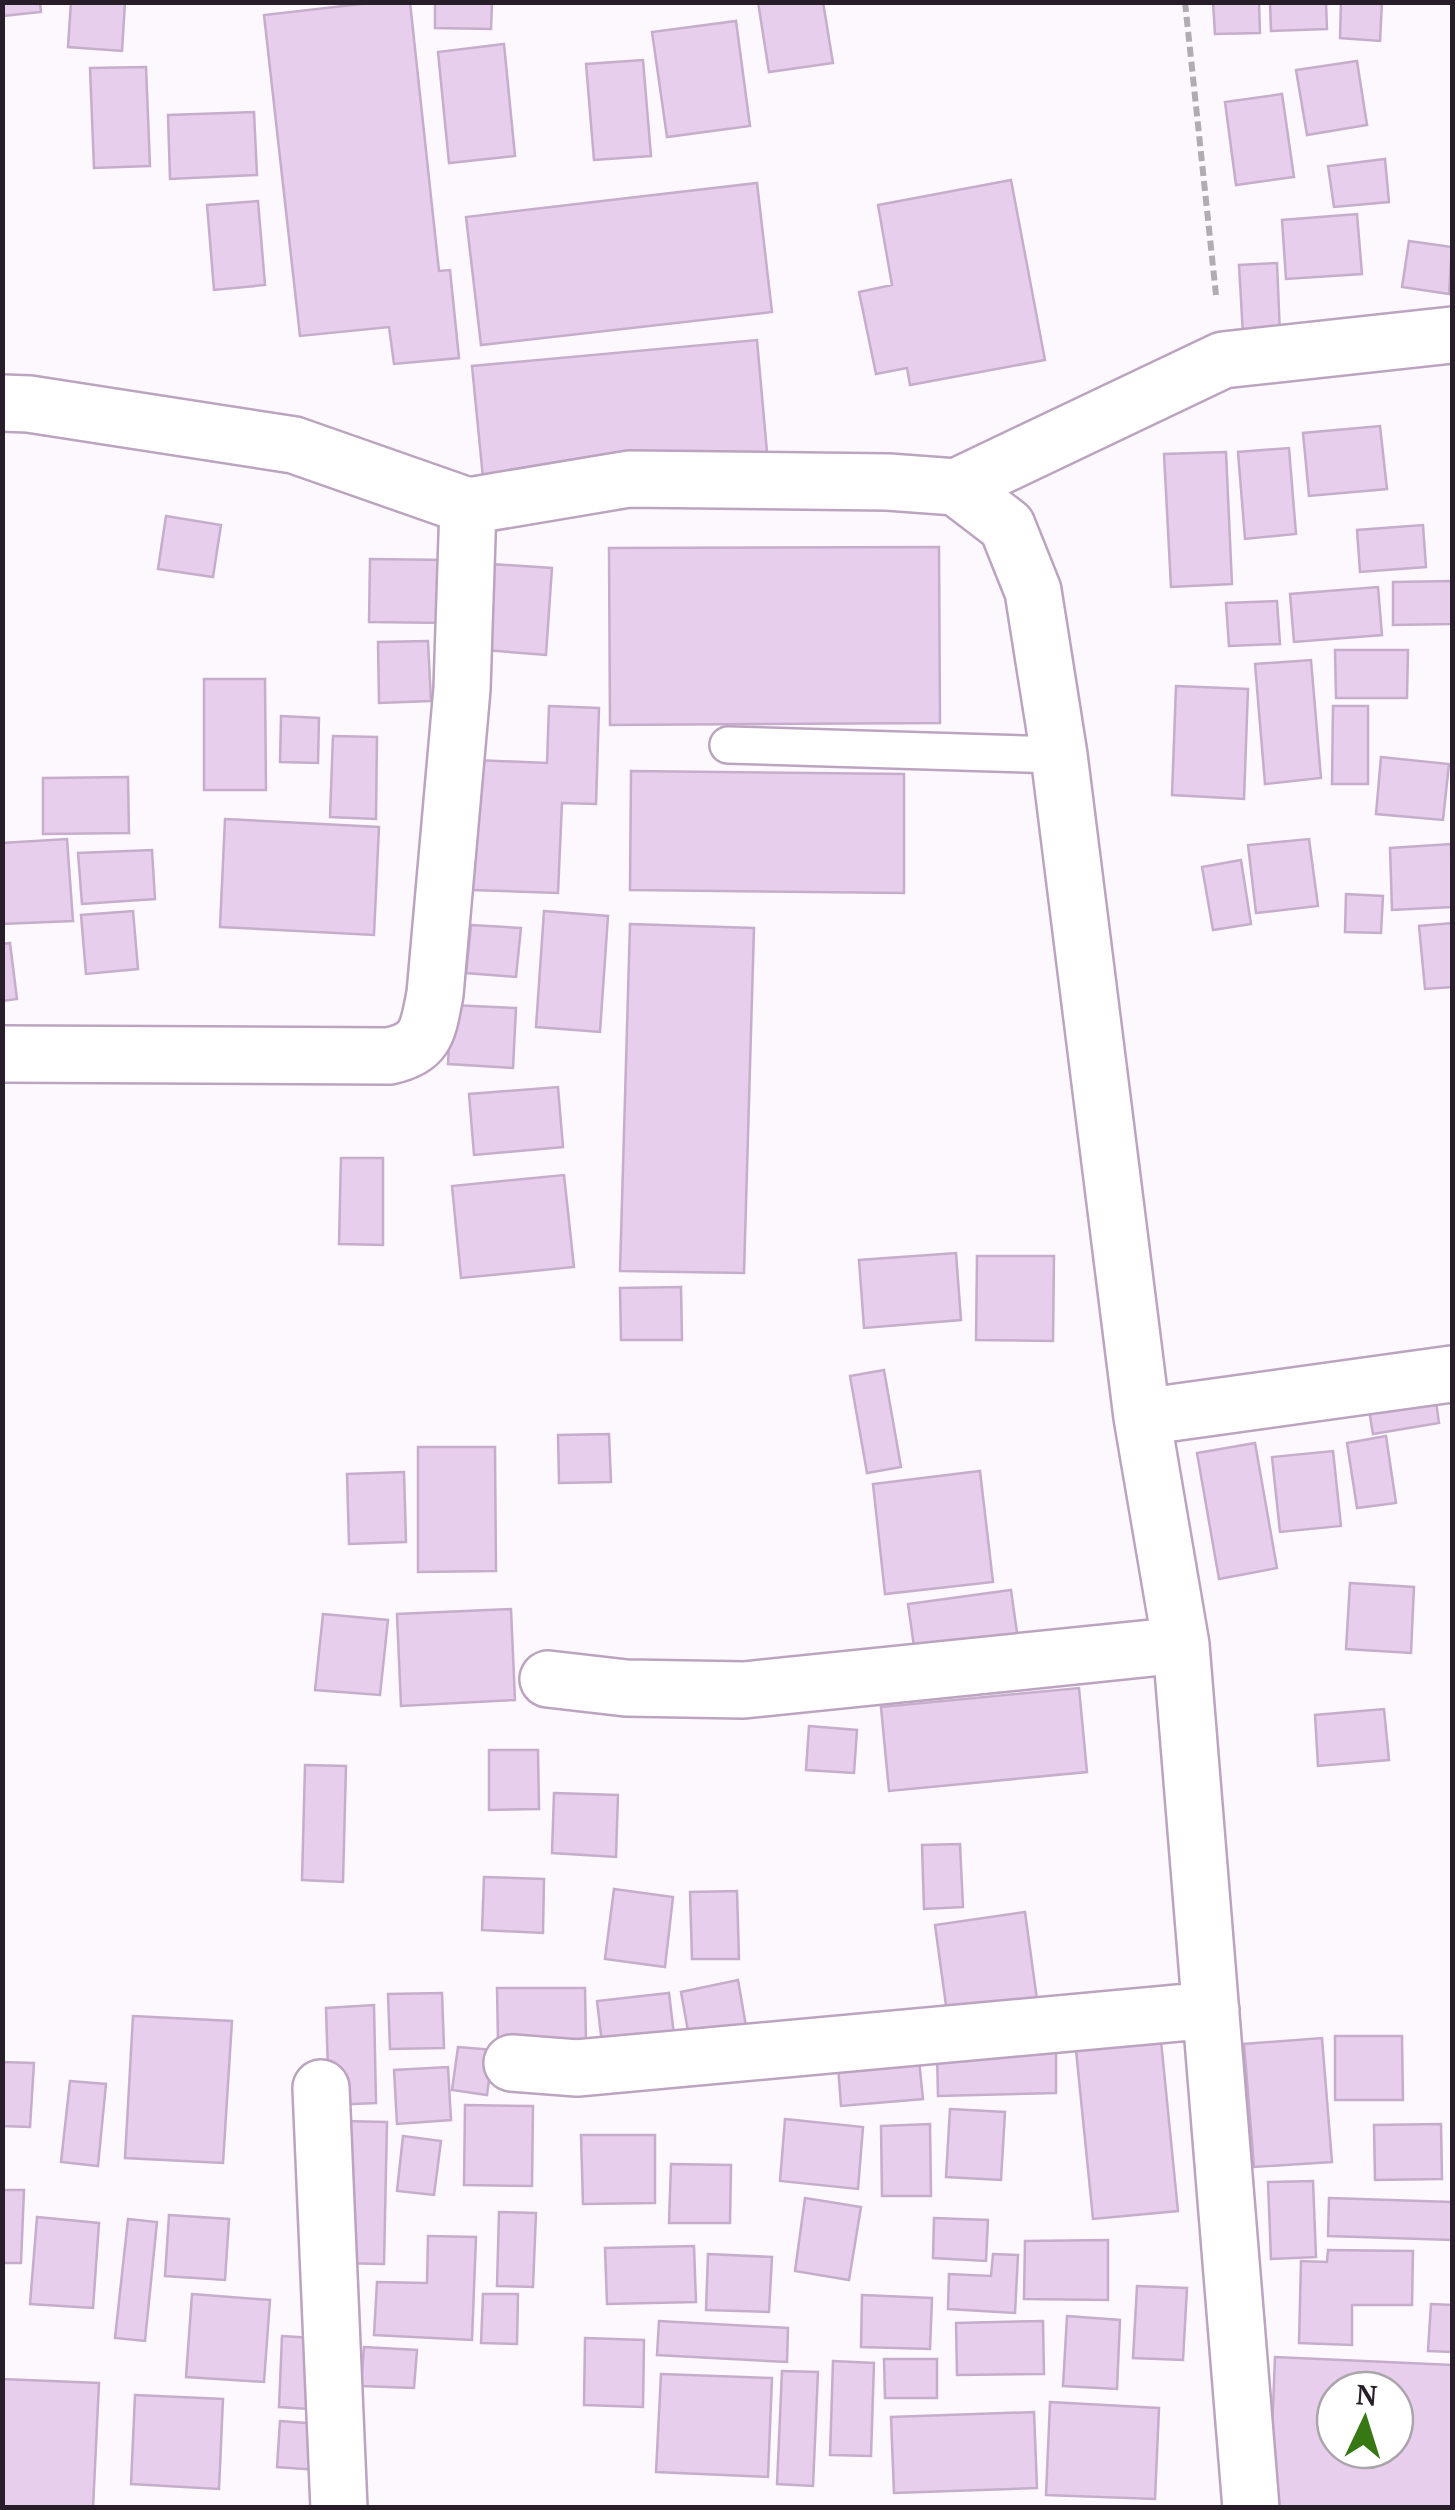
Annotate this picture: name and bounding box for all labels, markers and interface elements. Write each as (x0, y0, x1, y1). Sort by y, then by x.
north arrow (1315, 2370, 1415, 2470)
text: N (1355, 2375, 1379, 2414)

